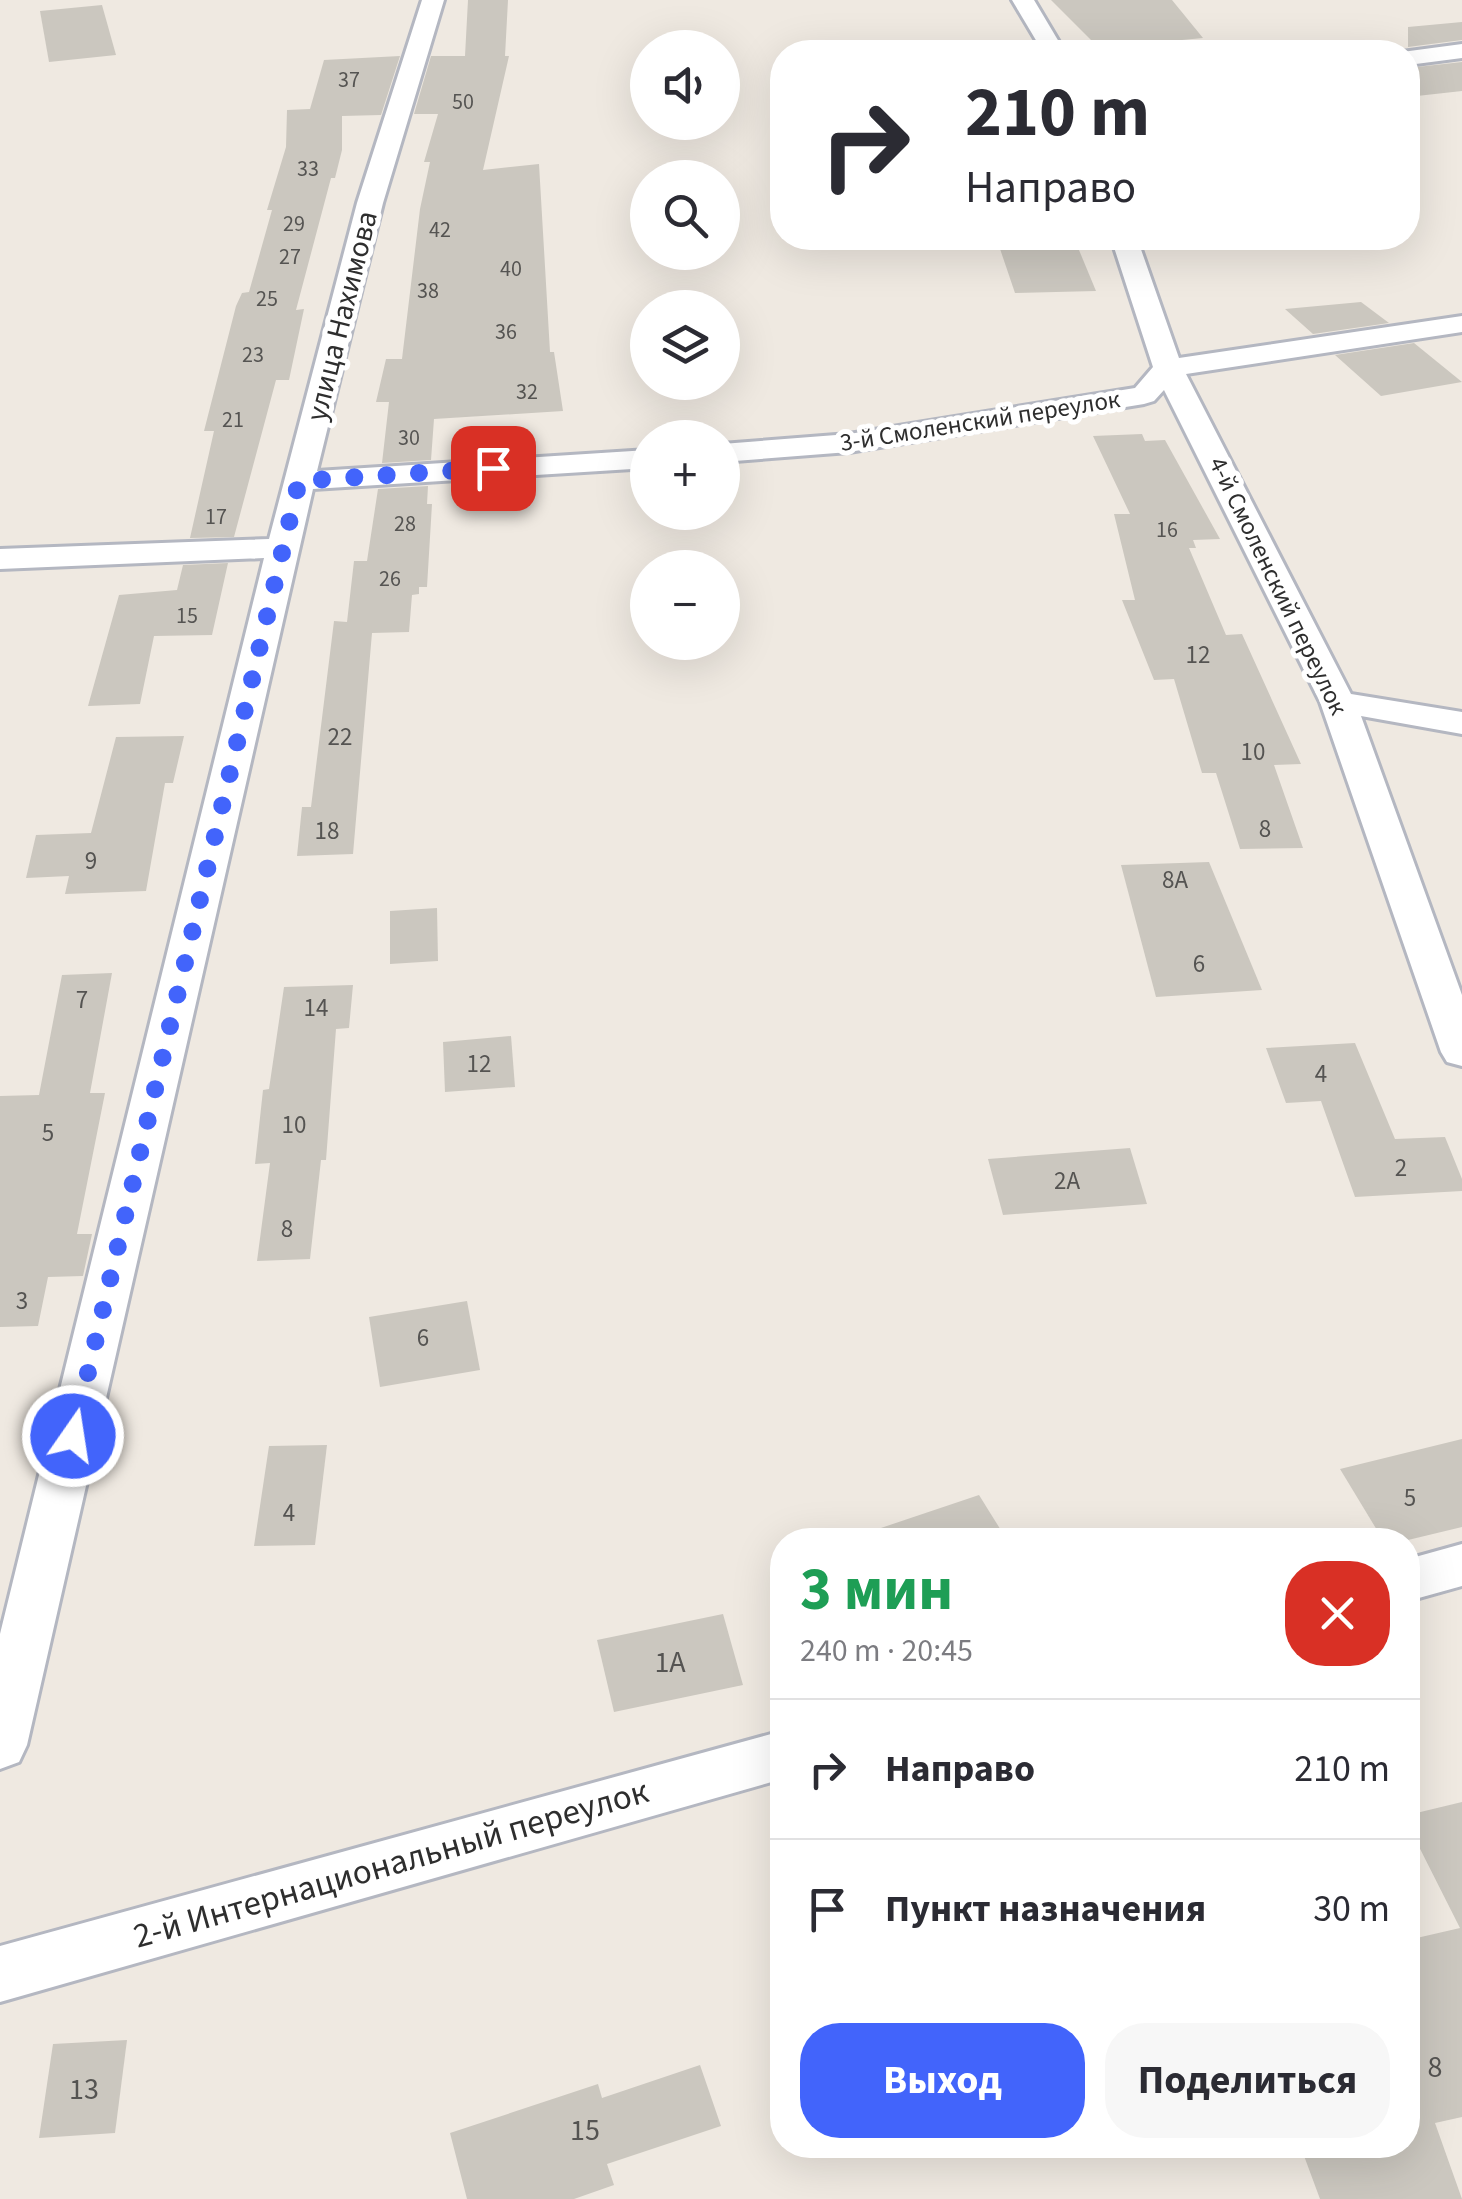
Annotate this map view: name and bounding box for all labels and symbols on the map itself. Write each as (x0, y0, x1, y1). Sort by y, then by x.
house number: 37 (338, 64, 360, 96)
house number: 50 (452, 86, 474, 118)
house number: 33 (297, 153, 319, 185)
street label: улица Нахимова (295, 206, 389, 426)
house number: 29 (283, 208, 305, 240)
house number: 42 (429, 214, 451, 246)
house number: 27 (279, 241, 301, 273)
house number: 40 (500, 253, 522, 285)
house number: 38 (417, 275, 439, 307)
house number: 25 (256, 283, 278, 315)
house number: 36 (495, 316, 517, 348)
house number: 23 (242, 339, 264, 371)
house number: 32 (516, 376, 538, 408)
street label: 3-й Смоленский переулок (837, 381, 1123, 461)
house number: 21 (222, 404, 244, 436)
house number: 30 (398, 422, 420, 454)
pin (451, 426, 536, 511)
street label: 4-й Смоленский переулок (1200, 451, 1356, 722)
house number: 17 (205, 501, 227, 533)
house number: 28 (394, 508, 416, 540)
house number: 16 (1156, 514, 1178, 546)
house number: 26 (379, 563, 401, 595)
house number: 15 (176, 600, 198, 632)
house number: 12 (1186, 637, 1210, 673)
house number: 22 (328, 719, 352, 755)
house number: 10 (1241, 734, 1265, 770)
house number: 8 (1259, 811, 1271, 847)
house number: 18 (315, 813, 339, 849)
house number: 9 (85, 843, 97, 879)
house number: 8А (1162, 862, 1188, 898)
house number: 6 (1193, 946, 1205, 982)
house number: 7 (76, 982, 88, 1018)
house number: 14 (304, 990, 328, 1026)
house number: 12 (467, 1046, 491, 1082)
house number: 4 (1315, 1056, 1327, 1092)
house number: 10 (282, 1107, 306, 1143)
house number: 5 (42, 1115, 54, 1151)
house number: 2 (1395, 1150, 1407, 1186)
house number: 2А (1054, 1163, 1080, 1199)
house number: 8 (281, 1211, 293, 1247)
house number: 3 (16, 1283, 28, 1319)
house number: 6 (417, 1320, 429, 1356)
position arrow (21, 1384, 125, 1488)
house number: 5 (1404, 1480, 1416, 1516)
house number: 4 (283, 1495, 295, 1531)
house number: 1А (654, 1641, 686, 1684)
street label: 2-й Интернациональный переулок (128, 1766, 655, 1962)
house number: 8 (1428, 2046, 1442, 2089)
house number: 13 (69, 2068, 99, 2111)
house number: 15 (570, 2109, 600, 2152)

